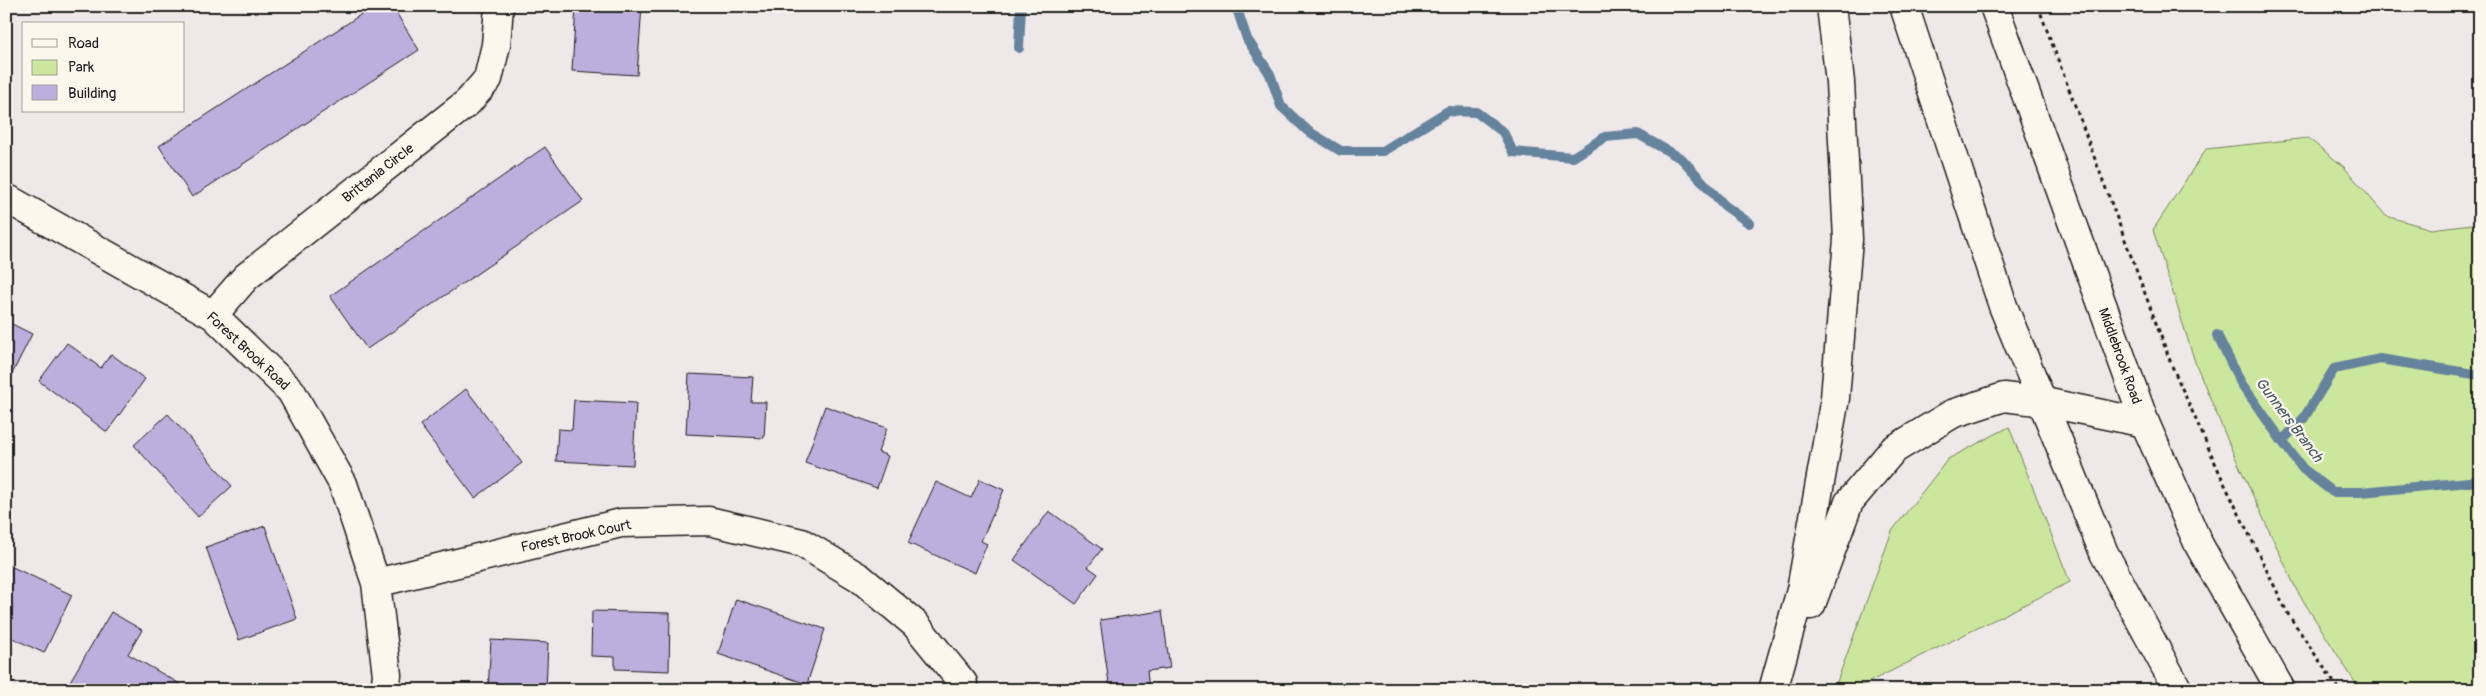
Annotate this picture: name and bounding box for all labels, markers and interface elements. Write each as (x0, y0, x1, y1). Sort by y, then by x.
legend (22, 22, 185, 112)
text: Road (68, 34, 99, 53)
text: Park (68, 58, 95, 77)
text: Building (68, 84, 116, 103)
street label: Brittania Circle (339, 140, 417, 206)
street label: Middlebrook Road (2095, 306, 2145, 407)
street label: Forest Brook Road (203, 308, 293, 394)
water label: Gunners Branch (2251, 374, 2327, 467)
street label: Forest Brook Court (519, 516, 633, 556)

